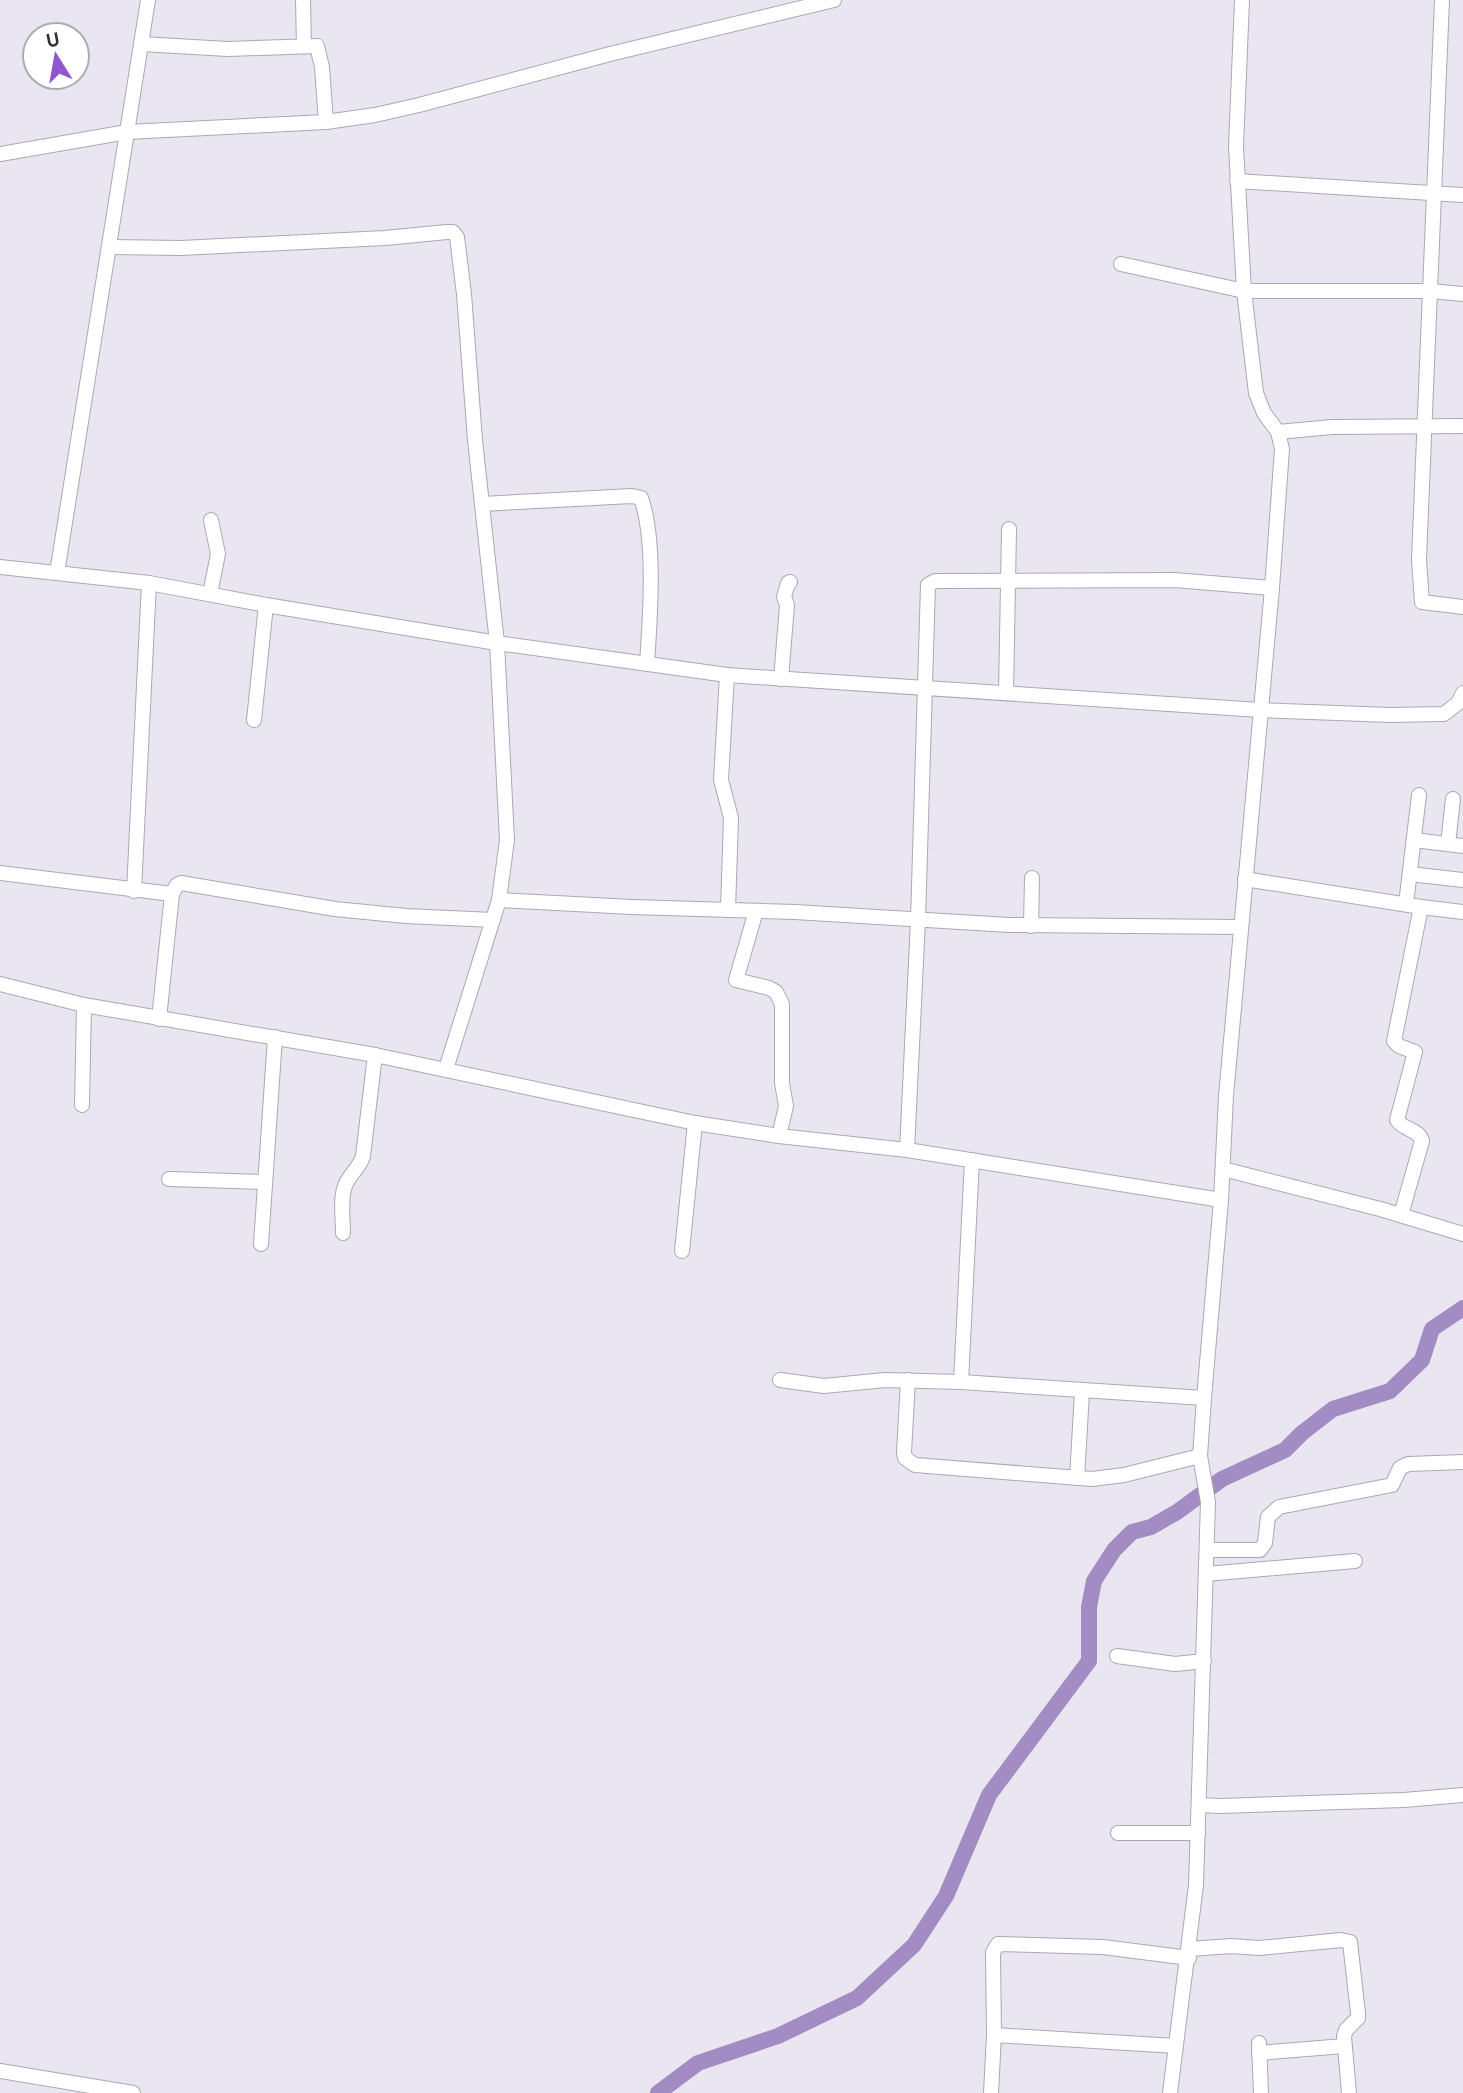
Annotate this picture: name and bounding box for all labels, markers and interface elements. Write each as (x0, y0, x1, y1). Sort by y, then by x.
north arrow (21, 21, 91, 91)
text: U (44, 26, 62, 53)

